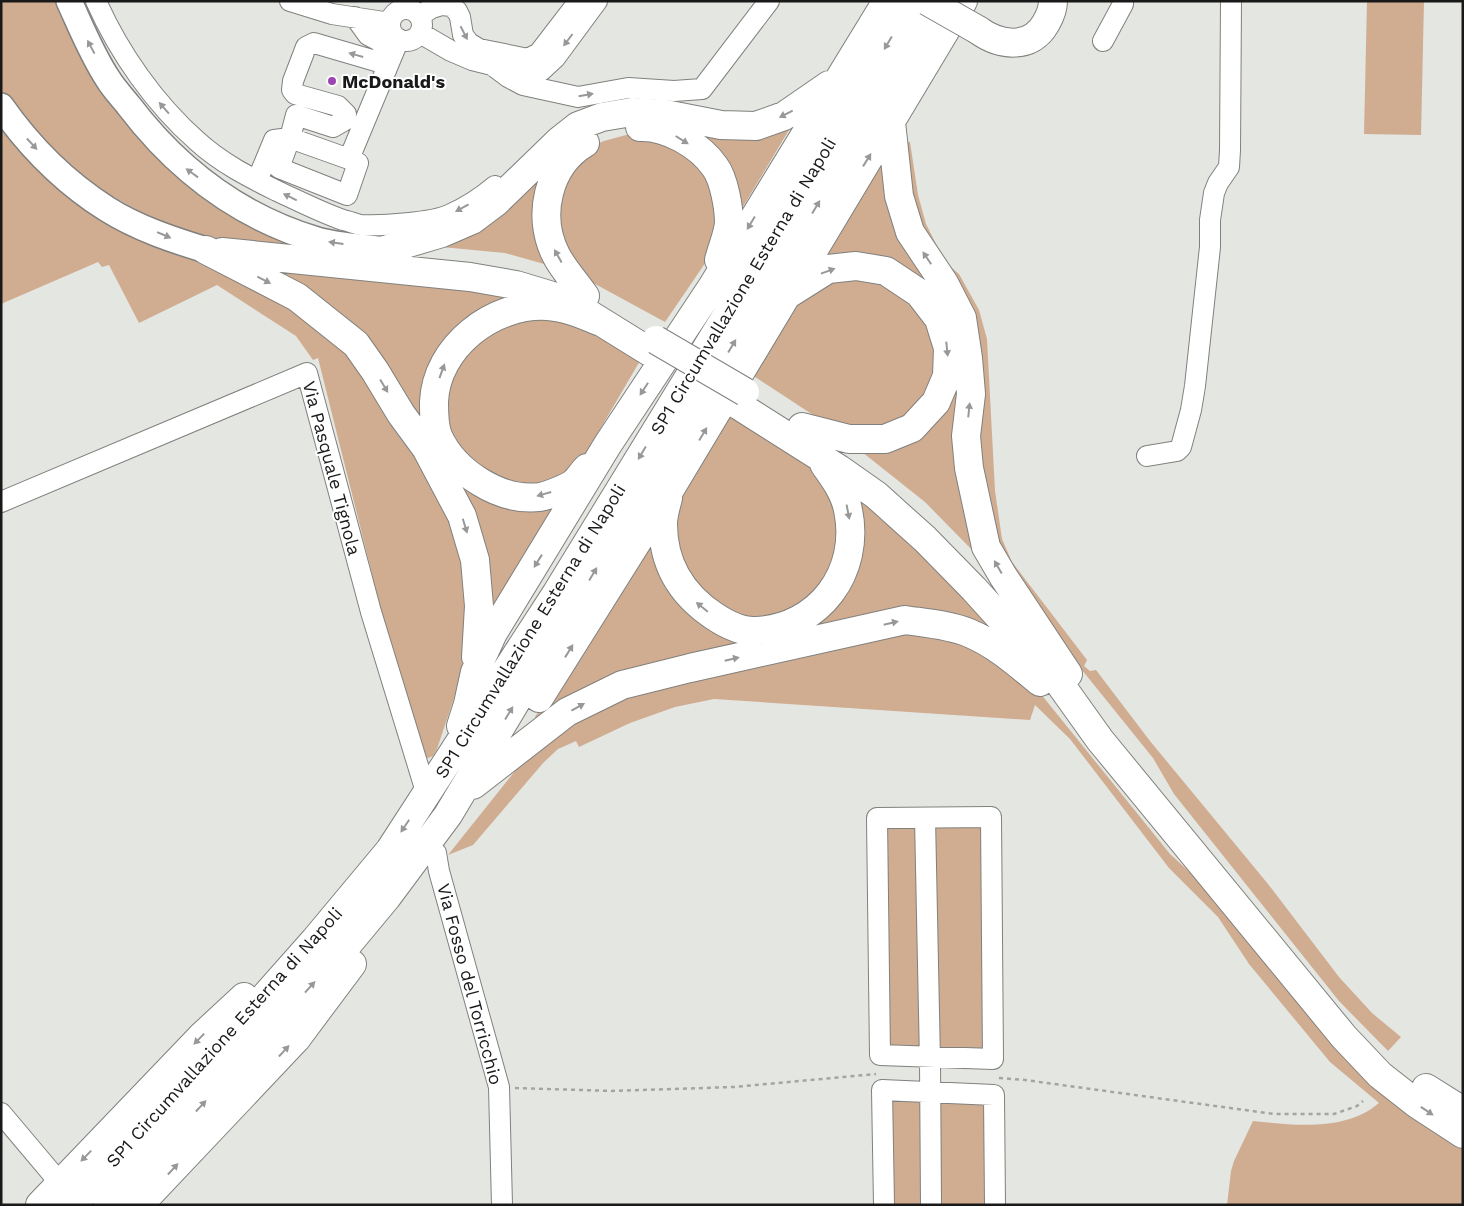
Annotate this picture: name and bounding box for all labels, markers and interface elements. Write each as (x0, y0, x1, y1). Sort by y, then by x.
one-way arrow (460, 26, 468, 41)
one-way arrow (563, 33, 573, 47)
one-way arrow (884, 36, 892, 51)
one-way arrow (87, 40, 95, 55)
one-way arrow (349, 51, 364, 59)
place label: McDonald's (342, 71, 445, 92)
marker: McDonald's (326, 75, 338, 87)
one-way arrow (578, 90, 594, 98)
one-way arrow (159, 101, 170, 114)
one-way arrow (778, 110, 793, 119)
street label: SP1 Circumvallazione Esterna di Napoli (646, 134, 840, 438)
one-way arrow (675, 135, 689, 144)
one-way arrow (26, 138, 38, 150)
one-way arrow (862, 153, 872, 166)
one-way arrow (185, 168, 199, 178)
one-way arrow (283, 193, 298, 201)
one-way arrow (812, 200, 821, 213)
one-way arrow (455, 204, 470, 212)
one-way arrow (746, 217, 756, 230)
one-way arrow (157, 232, 171, 240)
one-way arrow (328, 239, 344, 247)
one-way arrow (554, 248, 562, 263)
one-way arrow (922, 251, 932, 265)
one-way arrow (821, 267, 836, 274)
one-way arrow (257, 276, 272, 284)
one-way arrow (728, 339, 737, 352)
one-way arrow (943, 341, 951, 357)
one-way arrow (438, 363, 446, 378)
street label: Via Pasquale Tignola (299, 378, 365, 558)
one-way arrow (380, 379, 389, 392)
one-way arrow (640, 383, 649, 396)
one-way arrow (965, 402, 973, 418)
one-way arrow (698, 428, 707, 441)
one-way arrow (638, 446, 647, 459)
street label: SP1 Circumvallazione Esterna di Napoli (430, 480, 630, 782)
one-way arrow (537, 491, 552, 499)
one-way arrow (845, 505, 853, 521)
one-way arrow (461, 519, 469, 534)
one-way arrow (533, 554, 542, 567)
one-way arrow (994, 560, 1002, 575)
one-way arrow (588, 567, 597, 581)
one-way arrow (696, 601, 709, 612)
one-way arrow (883, 619, 898, 627)
one-way arrow (564, 645, 573, 658)
one-way arrow (725, 655, 740, 663)
one-way arrow (571, 702, 584, 711)
one-way arrow (504, 707, 513, 720)
one-way arrow (401, 820, 410, 833)
street label: Via Fosso del Torricchio (433, 881, 507, 1087)
street label: SP1 Circumvallazione Esterna di Napoli (102, 903, 346, 1171)
one-way arrow (304, 981, 316, 993)
one-way arrow (193, 1033, 205, 1045)
one-way arrow (278, 1046, 290, 1058)
one-way arrow (195, 1101, 207, 1113)
one-way arrow (1421, 1106, 1434, 1116)
one-way arrow (80, 1150, 92, 1162)
one-way arrow (167, 1164, 179, 1176)

